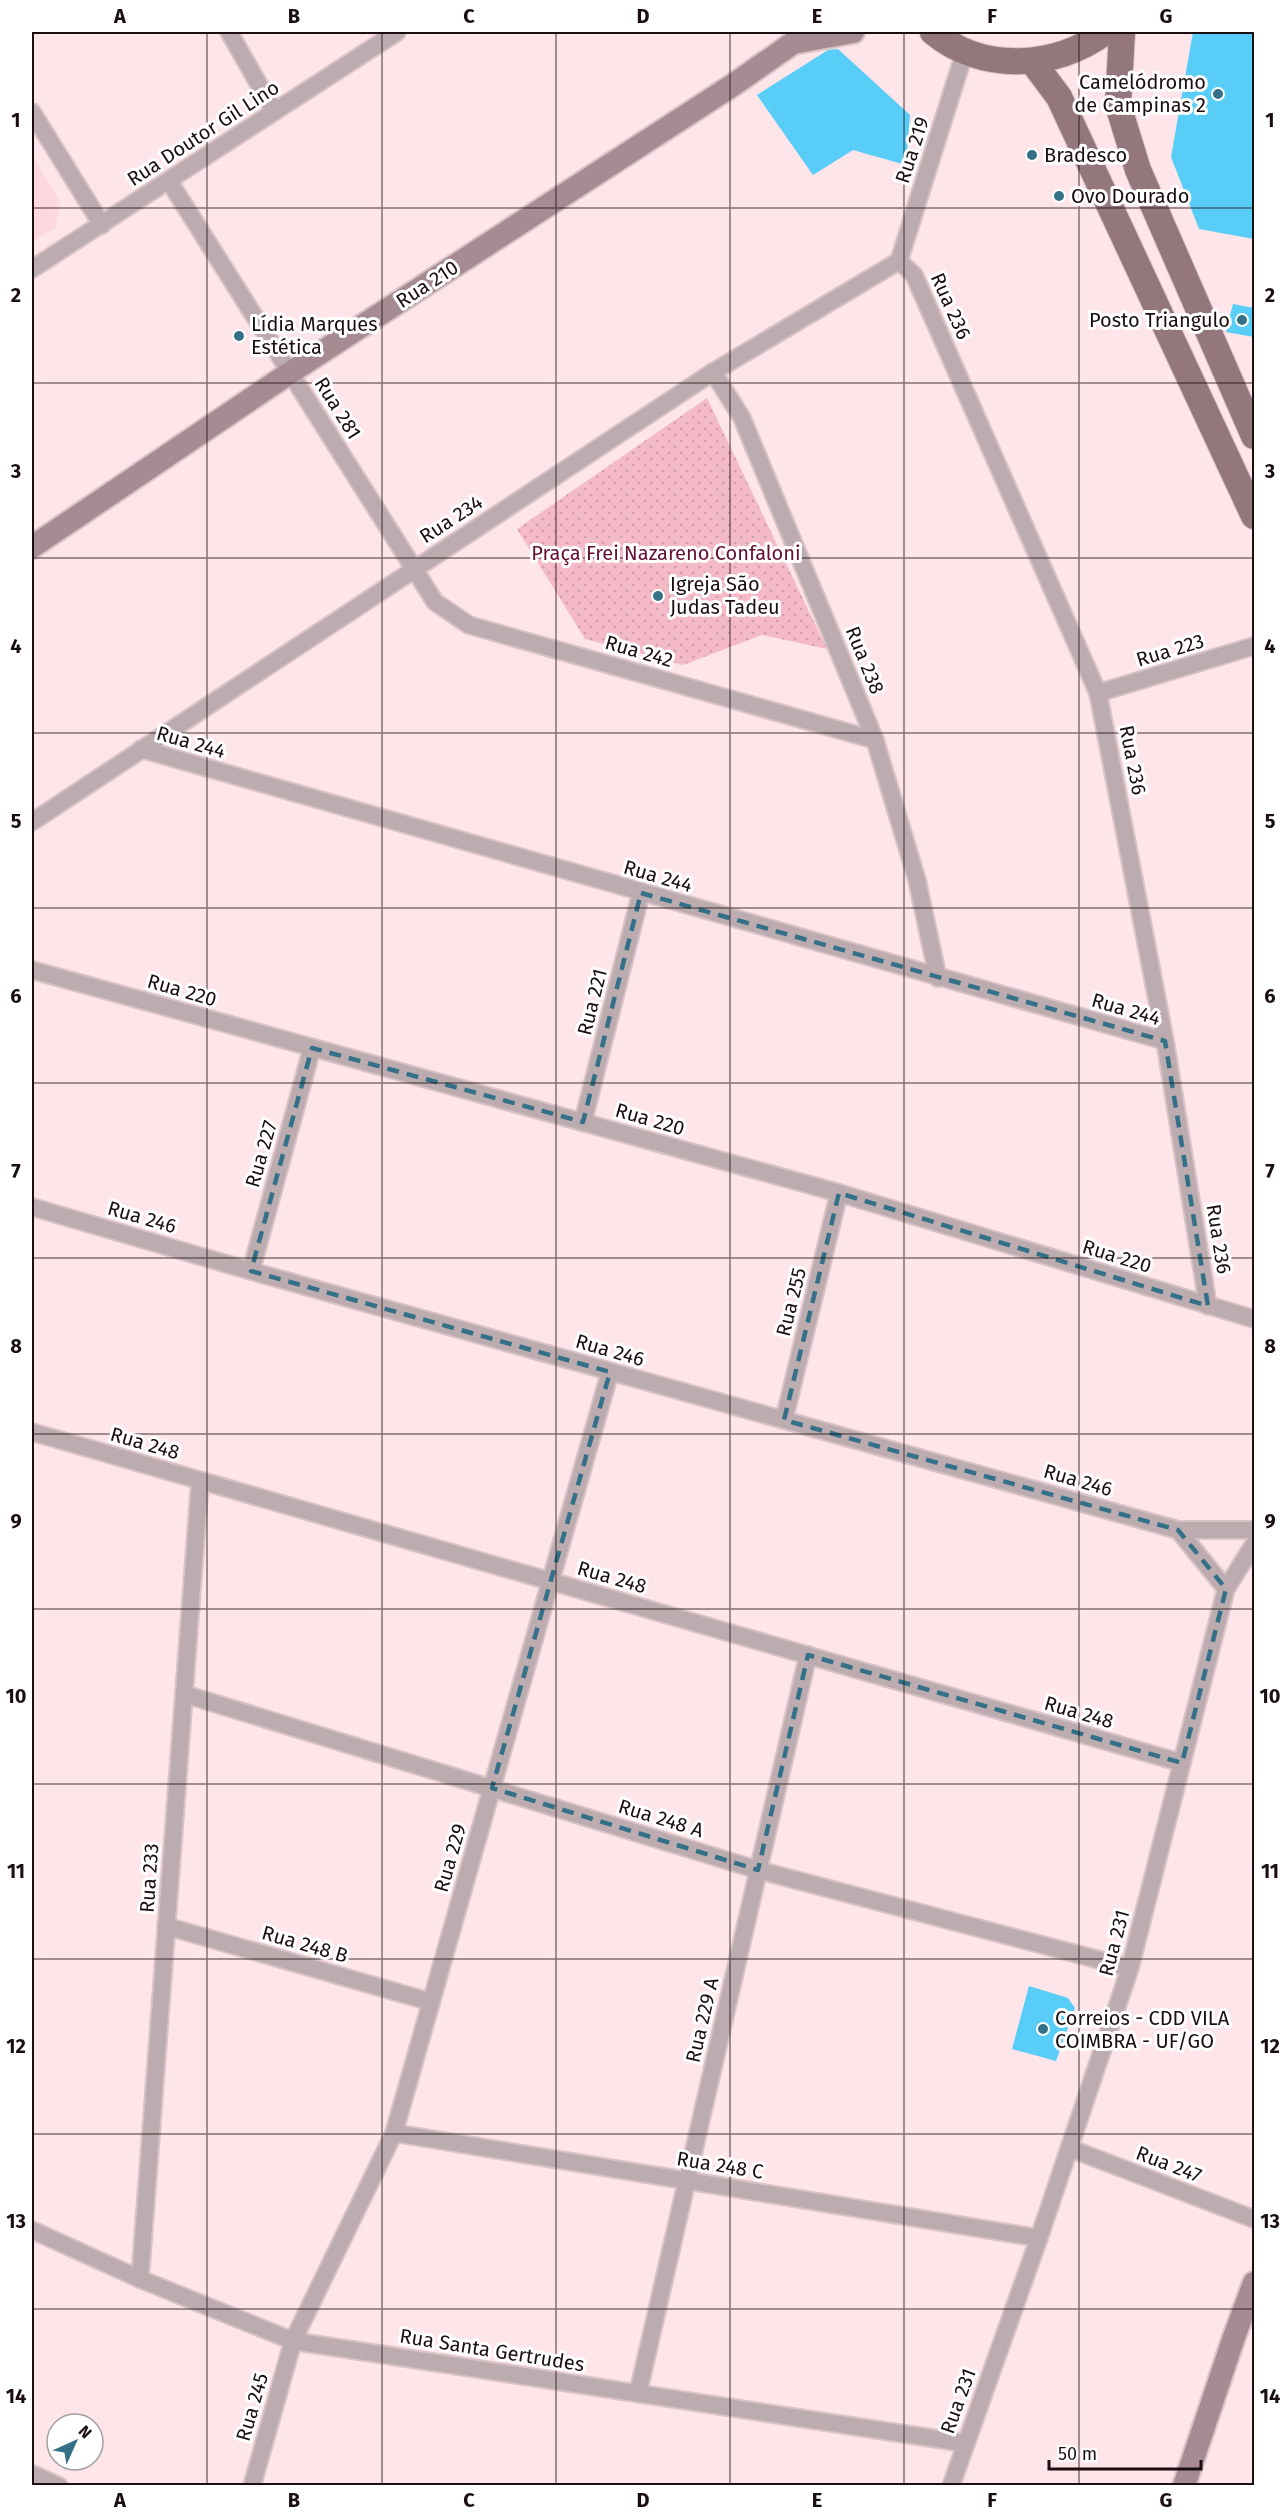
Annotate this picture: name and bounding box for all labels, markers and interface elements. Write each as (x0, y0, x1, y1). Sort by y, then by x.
text: A (113, 4, 127, 28)
text: B (288, 4, 300, 28)
text: C (463, 4, 475, 28)
text: D (636, 4, 650, 28)
text: E (812, 4, 822, 28)
text: F (987, 4, 997, 28)
text: G (1160, 4, 1172, 28)
place label: Camelódromo de Campinas 2 (1074, 70, 1206, 117)
street label: Rua Doutor Gil Lino (123, 75, 283, 191)
marker: Camelódromo de Campinas 2 (1211, 87, 1225, 101)
text: 1 (11, 108, 21, 132)
text: 1 (1265, 108, 1275, 132)
street label: Rua 219 (890, 114, 934, 186)
place label: Bradesco (1044, 143, 1127, 167)
marker: Bradesco (1025, 148, 1039, 162)
place label: Ovo Dourado (1071, 184, 1189, 208)
marker: Ovo Dourado (1052, 189, 1066, 203)
street label: Rua 210 (391, 255, 463, 313)
street label: Rua 236 (926, 269, 976, 343)
text: 2 (11, 283, 21, 307)
text: 2 (1265, 283, 1275, 307)
place label: Posto Triangulo (1089, 308, 1230, 332)
place label: Lídia Marques Estética (251, 312, 378, 359)
marker: Posto Triangulo (1235, 313, 1249, 327)
marker: Lídia Marques Estética (232, 329, 246, 343)
street label: Rua 281 (310, 372, 366, 444)
text: 3 (10, 459, 21, 483)
text: 3 (1264, 459, 1275, 483)
street label: Rua 234 (415, 490, 487, 548)
park label: Praça Frei Nazareno Confaloni (531, 541, 801, 566)
place label: Igreja São Judas Tadeu (670, 572, 780, 619)
marker: Igreja São Judas Tadeu (651, 589, 665, 603)
street label: Rua 238 (841, 623, 889, 697)
street label: Rua 223 (1133, 628, 1207, 672)
street label: Rua 242 (602, 630, 676, 672)
text: 4 (10, 634, 22, 658)
text: 4 (1264, 634, 1276, 658)
street label: Rua 244 (154, 721, 229, 763)
street label: Rua 236 (1115, 723, 1151, 797)
text: 5 (11, 809, 22, 833)
text: 5 (1265, 809, 1276, 833)
street label: Rua 244 (621, 855, 696, 897)
street label: Rua 221 (572, 966, 612, 1038)
street label: Rua 220 (145, 969, 219, 1011)
text: 6 (10, 984, 22, 1008)
text: 6 (1264, 984, 1276, 1008)
street label: Rua 244 (1089, 988, 1164, 1030)
street label: Rua 220 (613, 1098, 687, 1140)
street label: Rua 227 (240, 1118, 282, 1190)
text: 7 (11, 1159, 21, 1183)
text: 7 (1265, 1159, 1275, 1183)
street label: Rua 246 (105, 1196, 179, 1238)
street label: Rua 236 (1202, 1202, 1236, 1276)
street label: Rua 220 (1080, 1234, 1154, 1278)
street label: Rua 255 (771, 1265, 811, 1339)
street label: Rua 246 (573, 1329, 647, 1371)
text: 8 (10, 1334, 22, 1358)
text: 8 (1264, 1334, 1276, 1358)
street label: Rua 248 (108, 1422, 182, 1464)
street label: Rua 246 (1041, 1459, 1115, 1501)
text: 9 (10, 1509, 22, 1533)
text: 9 (1264, 1509, 1276, 1533)
street label: Rua 248 (575, 1556, 649, 1598)
text: 10 (6, 1684, 26, 1708)
text: 10 (1260, 1684, 1280, 1708)
street label: Rua 248 (1042, 1691, 1116, 1733)
street label: Rua 248 A (616, 1794, 707, 1842)
street label: Rua 229 (429, 1821, 471, 1895)
street label: Rua 233 (135, 1842, 163, 1914)
text: 11 (7, 1859, 25, 1883)
text: 11 (1261, 1859, 1279, 1883)
street label: Rua 231 (1094, 1907, 1134, 1979)
street label: Rua 248 B (259, 1920, 351, 1968)
street label: Rua 229 A (681, 1974, 724, 2065)
place label: Correios - CDD VILA COIMBRA - UF/GO (1055, 2006, 1230, 2053)
marker: Correios - CDD VILA COIMBRA - UF/GO (1036, 2022, 1050, 2036)
text: 12 (6, 2034, 26, 2058)
text: 12 (1260, 2034, 1280, 2058)
street label: Rua 247 (1133, 2141, 1205, 2187)
street label: Rua 248 C (675, 2146, 765, 2184)
text: 13 (6, 2209, 26, 2233)
text: 13 (1260, 2209, 1280, 2233)
street label: Rua Santa Gertrudes (398, 2324, 586, 2376)
street label: Rua 231 (935, 2365, 981, 2437)
street label: Rua 245 (231, 2370, 273, 2444)
text: 14 (6, 2384, 26, 2408)
text: 14 (1260, 2384, 1280, 2408)
north arrow (45, 2412, 105, 2472)
text: N (75, 2421, 96, 2442)
scale bar (1049, 2433, 1200, 2471)
text: 50 m (1058, 2443, 1097, 2465)
text: A (113, 2488, 127, 2512)
text: B (288, 2488, 300, 2512)
text: C (463, 2488, 475, 2512)
text: D (636, 2488, 650, 2512)
text: E (812, 2488, 822, 2512)
text: F (987, 2488, 997, 2512)
text: G (1160, 2488, 1172, 2512)

